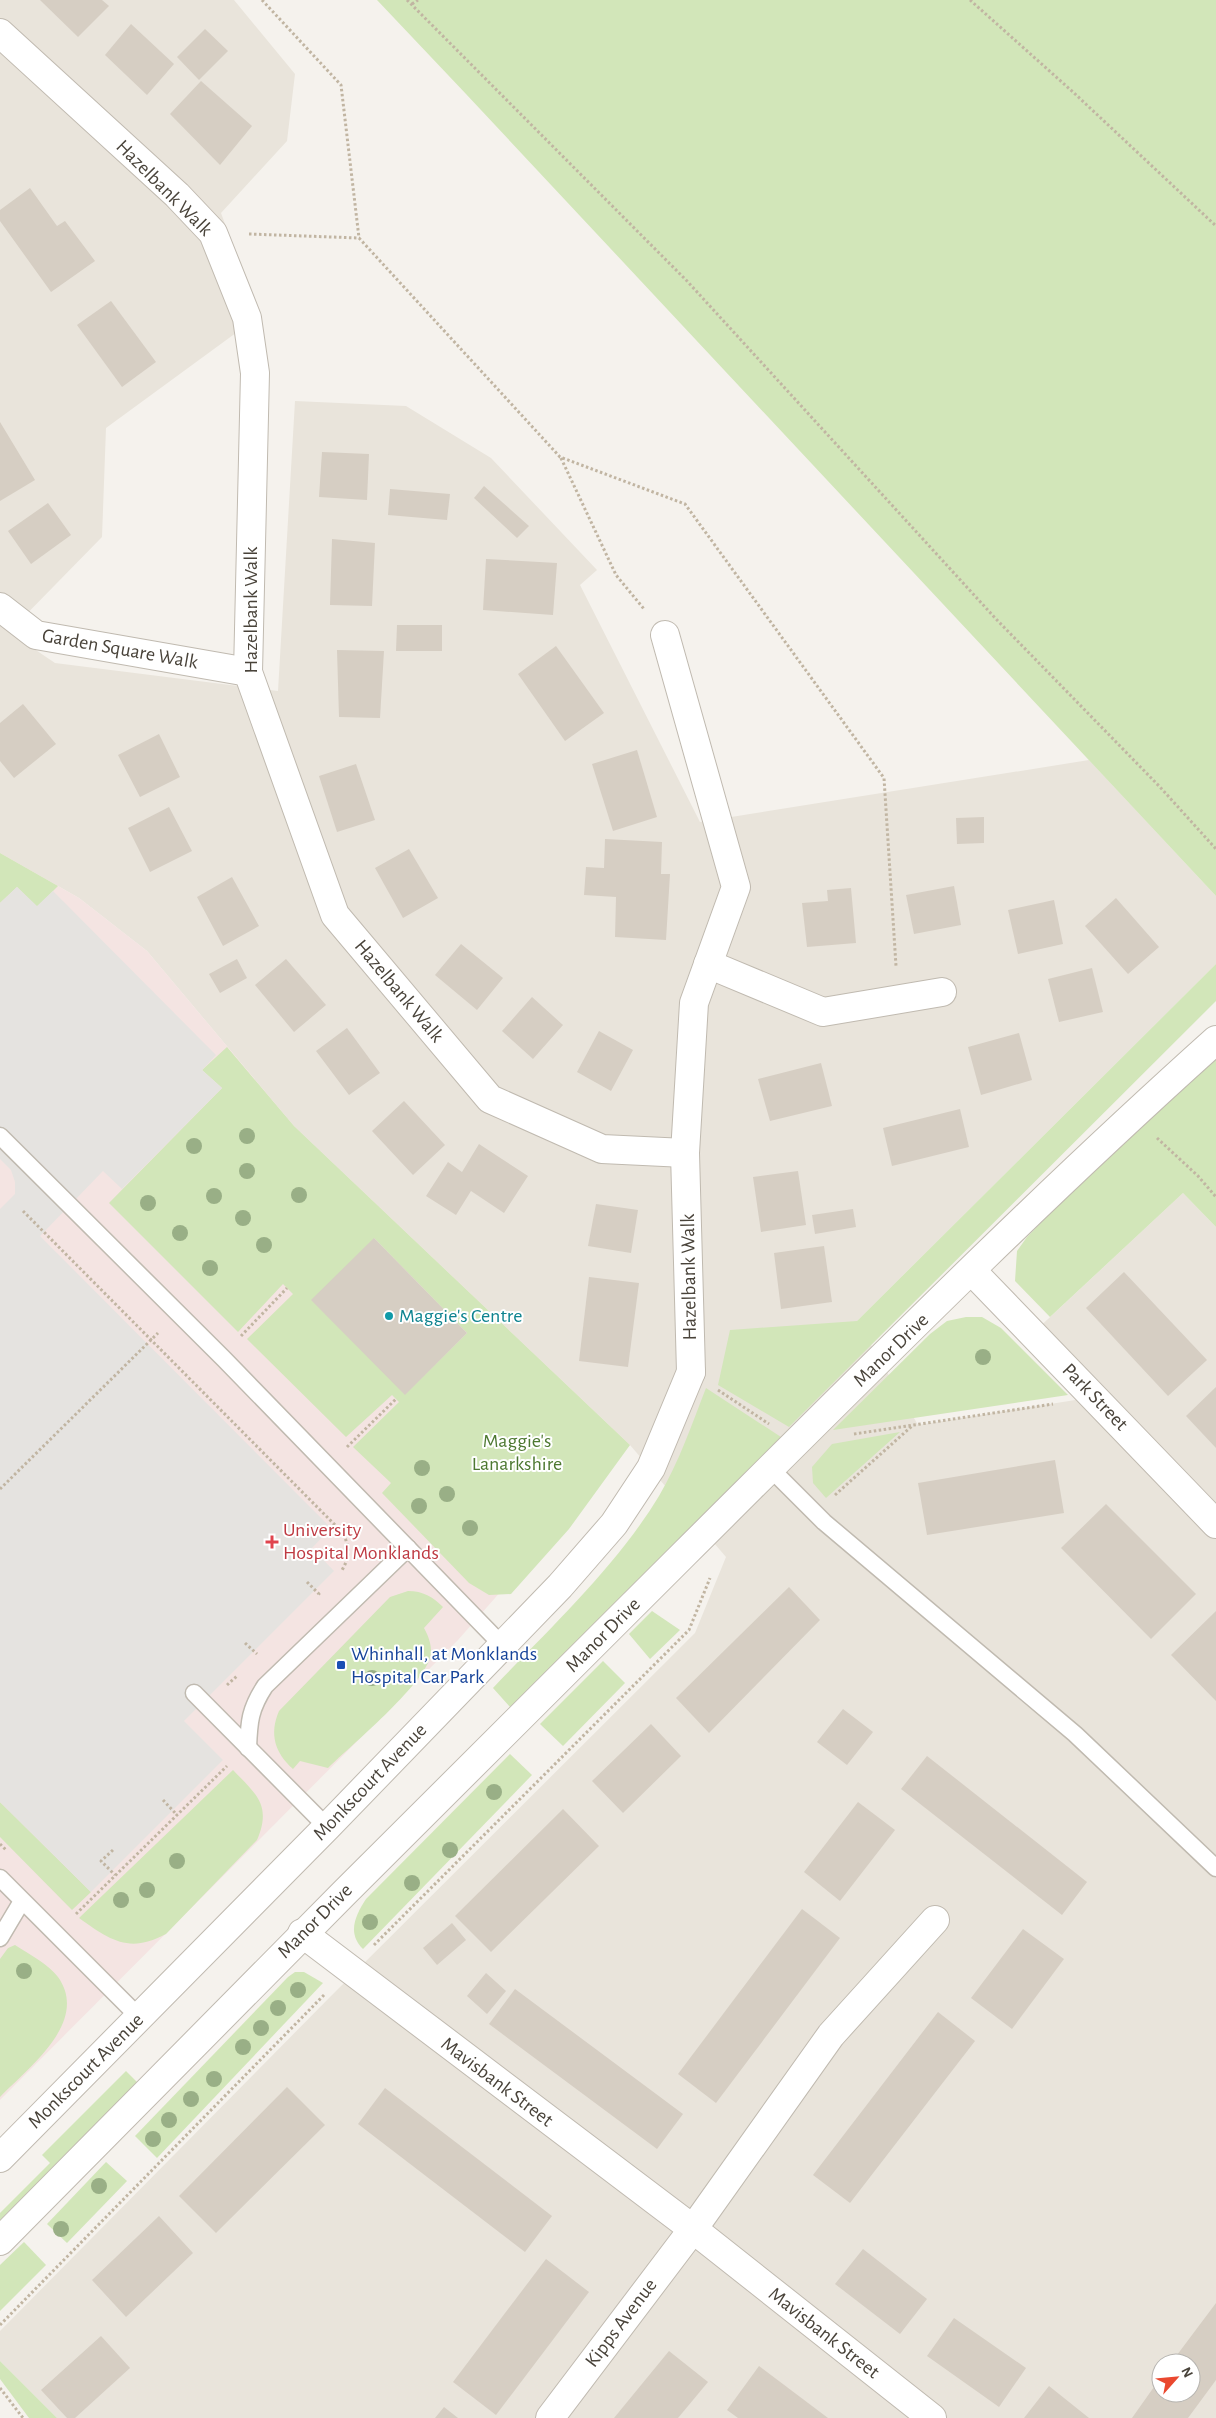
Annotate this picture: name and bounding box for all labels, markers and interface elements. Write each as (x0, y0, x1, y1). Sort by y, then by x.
street label: Hazelbank Walk (112, 136, 216, 240)
street label: Hazelbank Walk (241, 547, 261, 673)
street label: Garden Square Walk (40, 625, 200, 673)
street label: Hazelbank Walk (351, 936, 447, 1046)
street label: Hazelbank Walk (678, 1213, 700, 1341)
place label: Maggie's Centre (399, 1306, 522, 1326)
street label: Manor Drive (850, 1309, 932, 1391)
marker: Maggie's Centre (383, 1310, 395, 1322)
street label: Park Street (1058, 1360, 1132, 1435)
park label: Maggie's Lanarkshire (472, 1431, 562, 1474)
place label: University Hospital Monklands (283, 1520, 439, 1563)
marker: University Hospital Monklands (265, 1535, 279, 1549)
street label: Manor Drive (562, 1594, 644, 1676)
place label: Whinhall, at Monklands Hospital Car Park (351, 1644, 537, 1687)
marker: Whinhall, at Monklands Hospital Car Park (335, 1659, 347, 1671)
street label: Monkscourt Avenue (309, 1720, 431, 1844)
street label: Manor Drive (274, 1880, 356, 1962)
street label: Monkscourt Avenue (25, 2010, 147, 2132)
street label: Mavisbank Street (437, 2034, 557, 2131)
street label: Kipps Avenue (581, 2275, 661, 2371)
street label: Mavisbank Street (765, 2284, 884, 2383)
north arrow (1151, 2353, 1201, 2403)
text: N (1178, 2365, 1195, 2380)

